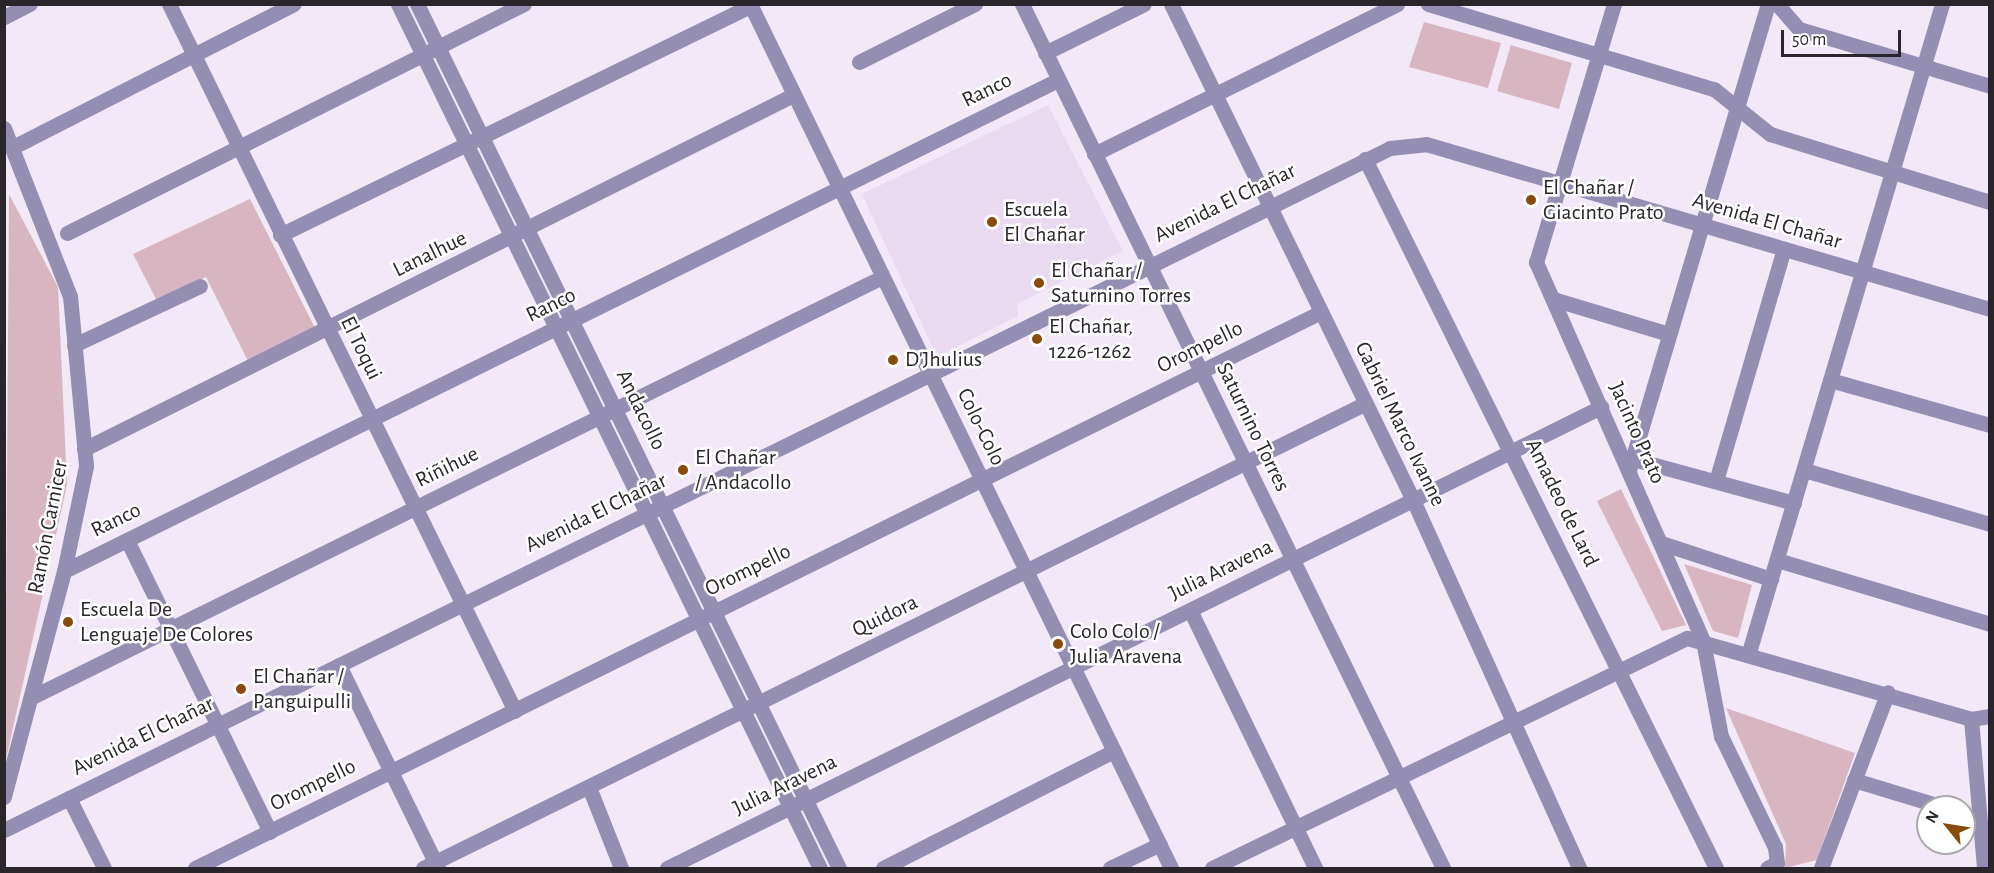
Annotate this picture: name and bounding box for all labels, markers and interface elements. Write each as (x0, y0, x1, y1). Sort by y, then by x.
scale bar (1784, 18, 1904, 56)
text: 50 m (1792, 31, 1826, 49)
street label: Ranco (958, 67, 1016, 113)
street label: Avenida El Chañar (1150, 157, 1300, 249)
place label: El Chañar / Giacinto Prato (1543, 174, 1664, 226)
street label: Avenida El Chañar (1689, 187, 1845, 255)
marker: El Chañar / Giacinto Prato (1524, 193, 1538, 207)
place label: Escuela El Chañar (1004, 196, 1085, 248)
marker: Escuela El Chañar (985, 215, 999, 229)
street label: Lanalhue (389, 225, 471, 283)
place label: El Chañar / Saturnino Torres (1051, 257, 1191, 308)
marker: El Chañar / Saturnino Torres (1032, 276, 1046, 290)
street label: Ranco (522, 282, 580, 328)
street label: El Toqui (334, 312, 388, 384)
place label: El Chañar, 1226-1262 (1049, 313, 1133, 364)
street label: Orompello (1153, 315, 1247, 379)
marker: El Chañar, 1226-1262 (1030, 332, 1044, 346)
street label: Gabriel Marco Ivanne (1349, 337, 1451, 511)
place label: D'Jhulius (905, 347, 982, 373)
marker: D'Jhulius (886, 353, 900, 367)
street label: Saturnino Torres (1210, 358, 1296, 496)
street label: Andacollo (610, 365, 672, 455)
street label: Jacinto Prato (1603, 378, 1671, 488)
street label: Colo-Colo (951, 384, 1011, 470)
street label: Amadeo de Lard (1520, 435, 1604, 571)
street label: Riñihue (411, 440, 483, 494)
place label: El Chañar / Andacollo (695, 444, 791, 496)
street label: Ramón Carnicer (22, 458, 74, 596)
marker: El Chañar / Andacollo (676, 463, 690, 477)
street label: Avenida El Chañar (521, 467, 671, 559)
street label: Ranco (87, 497, 145, 543)
street label: Julia Aravena (1165, 534, 1277, 606)
street label: Orompello (701, 538, 795, 602)
street label: Quidora (848, 589, 922, 643)
place label: Escuela De Lenguaje De Colores (80, 596, 253, 648)
marker: Escuela De Lenguaje De Colores (61, 615, 75, 629)
place label: Colo Colo / Julia Aravena (1070, 618, 1182, 670)
marker: Colo Colo / Julia Aravena (1051, 637, 1065, 651)
place label: El Chañar / Panguipulli (253, 663, 351, 714)
marker: El Chañar / Panguipulli (234, 682, 248, 696)
street label: Avenida El Chañar (68, 690, 218, 782)
street label: Julia Aravena (729, 749, 841, 821)
street label: Orompello (266, 753, 360, 817)
north arrow (1916, 795, 1976, 855)
text: N (1922, 808, 1942, 826)

